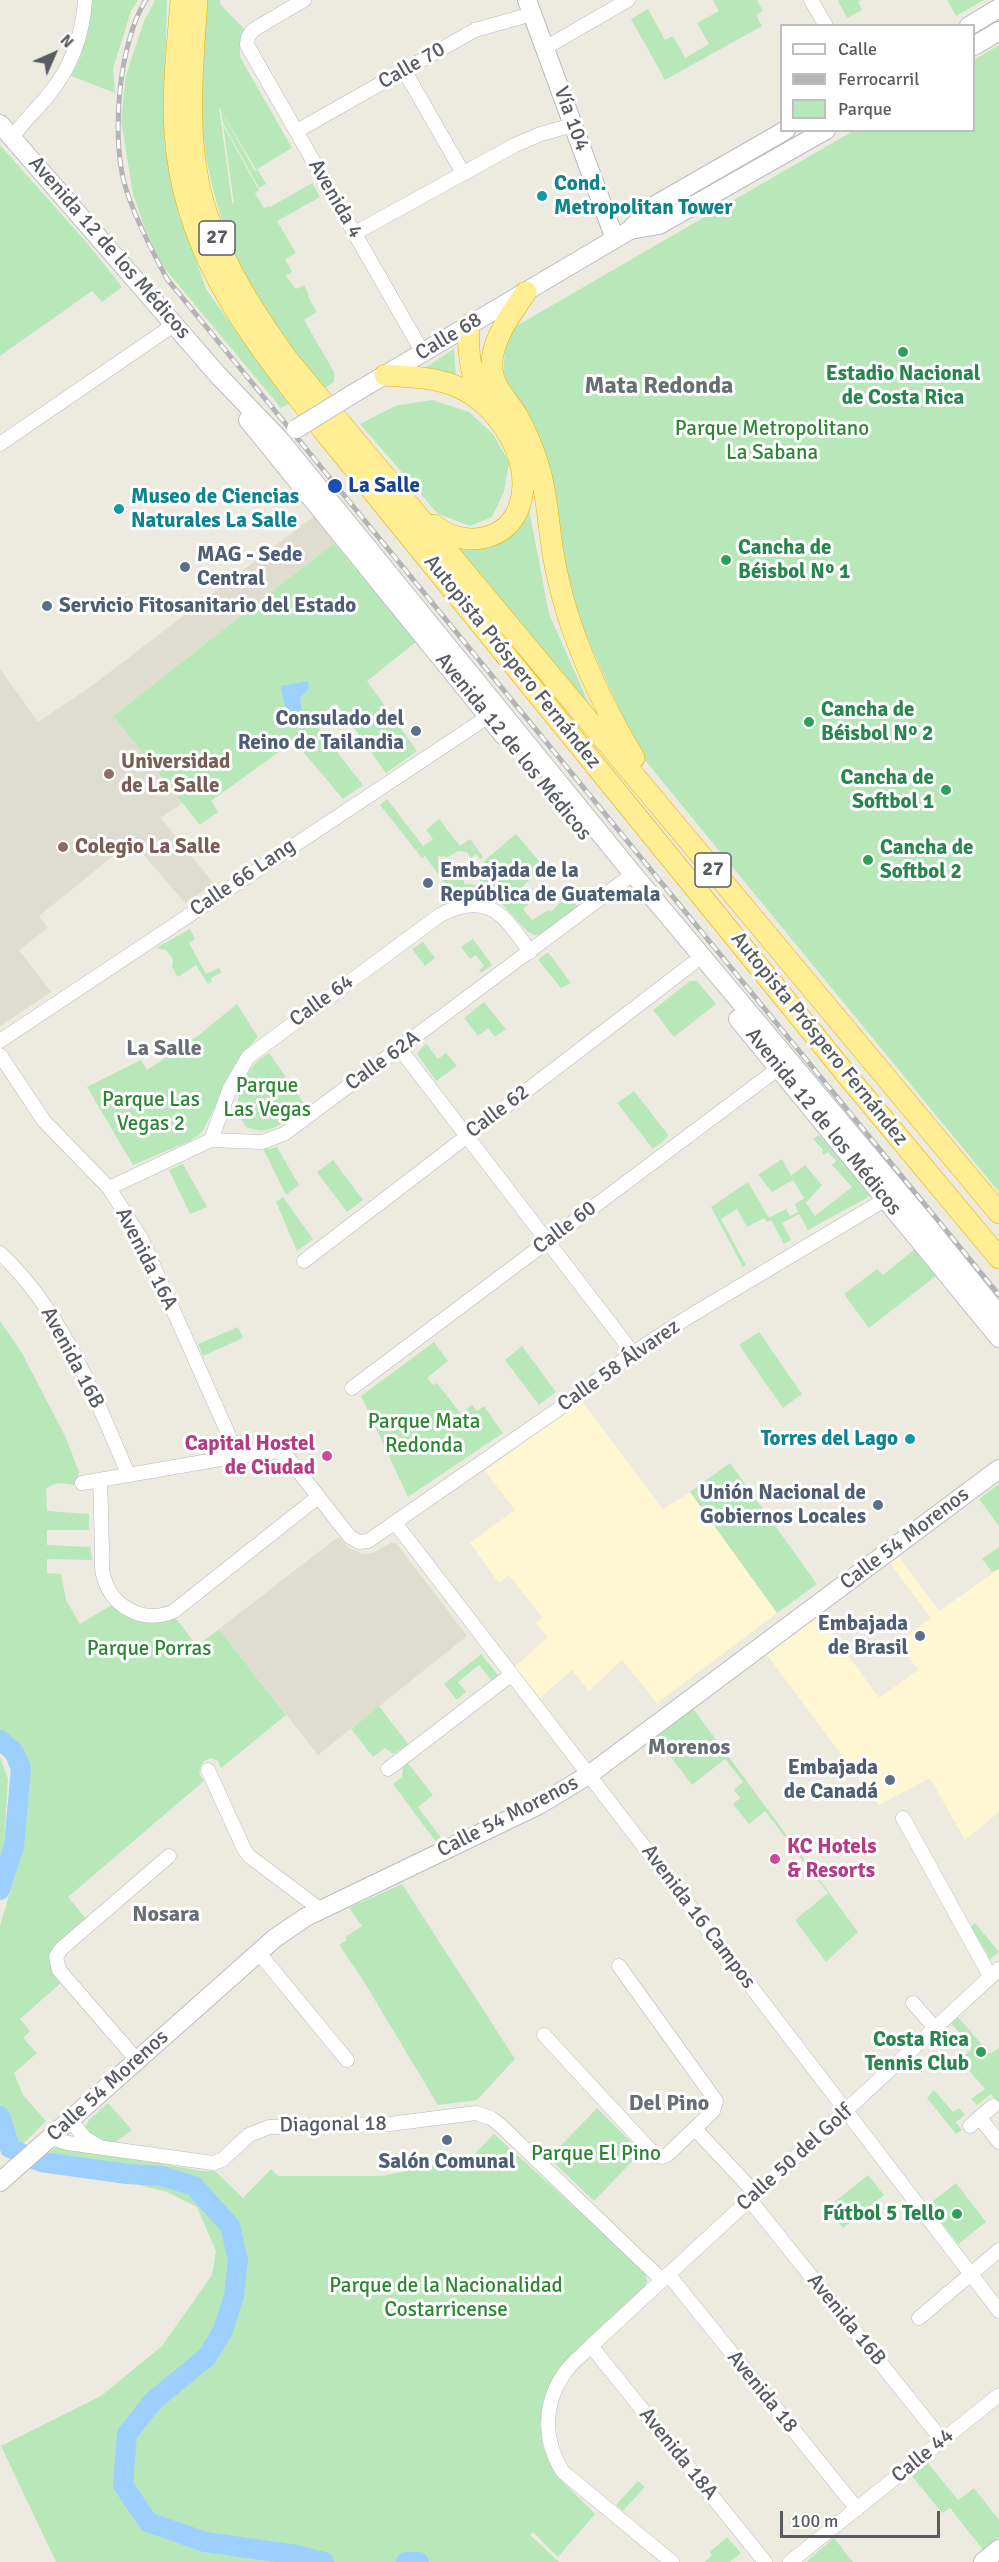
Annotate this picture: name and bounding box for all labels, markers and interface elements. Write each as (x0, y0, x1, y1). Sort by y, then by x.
north arrow (24, 24, 84, 84)
legend (780, 24, 975, 132)
text: N (56, 30, 78, 52)
street label: Calle 70 (374, 37, 450, 95)
text: Calle (838, 38, 877, 60)
text: Ferrocarril (838, 68, 919, 90)
street label: Vía 104 (548, 83, 594, 155)
text: Parque (838, 98, 892, 120)
street label: Avenida 12 de los Médicos (23, 151, 195, 345)
street label: Avenida 4 (302, 155, 368, 243)
place label: Cond. Metropolitan Tower (554, 171, 733, 221)
marker: Cond. Metropolitan Tower (535, 189, 549, 203)
road number: 27 (199, 221, 235, 255)
street label: Calle 68 (411, 307, 487, 367)
marker: Estadio Nacional de Costa Rica (896, 345, 910, 359)
place label: Estadio Nacional de Costa Rica (826, 361, 980, 411)
district label: Mata Redonda (585, 373, 733, 401)
park label: Parque Metropolitano La Sabana (675, 416, 869, 466)
place label: La Salle (348, 473, 420, 499)
marker: La Salle (326, 477, 344, 495)
place label: Museo de Ciencias Naturales La Salle (131, 484, 299, 534)
marker: Museo de Ciencias Naturales La Salle (112, 502, 126, 516)
place label: Cancha de Béisbol Nº 1 (738, 535, 850, 585)
place label: MAG - Sede Central (197, 542, 302, 592)
street label: Autopista Próspero Fernández (418, 550, 606, 774)
marker: Cancha de Béisbol Nº 1 (719, 553, 733, 567)
marker: MAG - Sede Central (178, 560, 192, 574)
place label: Servicio Fitosanitario del Estado (59, 593, 356, 619)
marker: Servicio Fitosanitario del Estado (40, 599, 54, 613)
street label: Avenida 12 de los Médicos (430, 648, 596, 846)
place label: Cancha de Béisbol Nº 2 (821, 697, 933, 747)
place label: Consulado del Reino de Tailandia (238, 706, 404, 756)
marker: Cancha de Béisbol Nº 2 (802, 715, 816, 729)
marker: Consulado del Reino de Tailandia (409, 724, 423, 738)
place label: Universidad de La Salle (121, 749, 230, 799)
place label: Cancha de Softbol 1 (840, 765, 934, 815)
marker: Universidad de La Salle (102, 767, 116, 781)
marker: Cancha de Softbol 1 (939, 783, 953, 797)
place label: Colegio La Salle (75, 834, 220, 860)
street label: Calle 66 Lang (186, 834, 300, 922)
place label: Cancha de Softbol 2 (880, 835, 974, 885)
marker: Colegio La Salle (56, 840, 70, 854)
road number: 27 (695, 853, 731, 887)
marker: Cancha de Softbol 2 (861, 853, 875, 867)
place label: Embajada de la República de Guatemala (440, 858, 661, 908)
marker: Embajada de la República de Guatemala (421, 876, 435, 890)
street label: Autopista Próspero Fernández (725, 927, 913, 1151)
street label: Calle 64 (285, 969, 359, 1033)
street label: Avenida 12 de los Médicos (740, 1023, 906, 1221)
street label: Calle 62A (341, 1026, 425, 1096)
district label: La Salle (126, 1036, 202, 1062)
park label: Parque Las Vegas (223, 1073, 311, 1123)
street label: Calle 62 (461, 1080, 535, 1144)
park label: Parque Las Vegas 2 (102, 1087, 200, 1137)
street label: Calle 60 (528, 1196, 602, 1260)
street label: Avenida 16A (109, 1204, 183, 1314)
street label: Avenida 16B (35, 1303, 109, 1413)
street label: Calle 58 Álvarez (553, 1315, 685, 1417)
park label: Parque Mata Redonda (368, 1409, 480, 1459)
place label: Torres del Lago (761, 1426, 898, 1452)
place label: Capital Hostel de Ciudad (185, 1431, 315, 1481)
marker: Torres del Lago (903, 1432, 917, 1446)
marker: Capital Hostel de Ciudad (320, 1449, 334, 1463)
place label: Unión Nacional de Gobiernos Locales (699, 1480, 866, 1530)
street label: Calle 54 Morenos (836, 1482, 974, 1596)
marker: Unión Nacional de Gobiernos Locales (871, 1498, 885, 1512)
place label: Embajada de Brasil (818, 1611, 908, 1661)
marker: Embajada de Brasil (913, 1629, 927, 1643)
park label: Parque Porras (87, 1636, 211, 1662)
district label: Morenos (648, 1735, 730, 1761)
place label: Embajada de Canadá (784, 1755, 878, 1805)
street label: Calle 54 Morenos (433, 1771, 583, 1863)
marker: Embajada de Canadá (883, 1773, 897, 1787)
place label: KC Hotels & Resorts (787, 1834, 877, 1884)
street label: Avenida 16 Campos (635, 1840, 761, 1994)
marker: KC Hotels & Resorts (768, 1852, 782, 1866)
district label: Nosara (132, 1902, 200, 1928)
street label: Calle 54 Morenos (42, 2025, 174, 2147)
place label: Costa Rica Tennis Club (865, 2027, 969, 2077)
marker: Costa Rica Tennis Club (974, 2045, 988, 2059)
district label: Del Pino (629, 2091, 709, 2117)
street label: Calle 50 del Golf (732, 2099, 858, 2217)
street label: Diagonal 18 (279, 2111, 387, 2139)
marker: Salón Comunal (440, 2133, 454, 2147)
park label: Parque El Pino (531, 2141, 661, 2167)
place label: Salón Comunal (379, 2149, 515, 2175)
place label: Fútbol 5 Tello (823, 2201, 945, 2227)
marker: Fútbol 5 Tello (950, 2207, 964, 2221)
street label: Avenida 16B (801, 2269, 891, 2371)
park label: Parque de la Nacionalidad Costarricense (329, 2273, 563, 2323)
street label: Avenida 18 (721, 2346, 803, 2438)
street label: Avenida 18A (633, 2403, 723, 2505)
street label: Calle 44 (887, 2423, 959, 2489)
scale bar (783, 2499, 944, 2537)
text: 100 m (791, 2510, 838, 2532)

